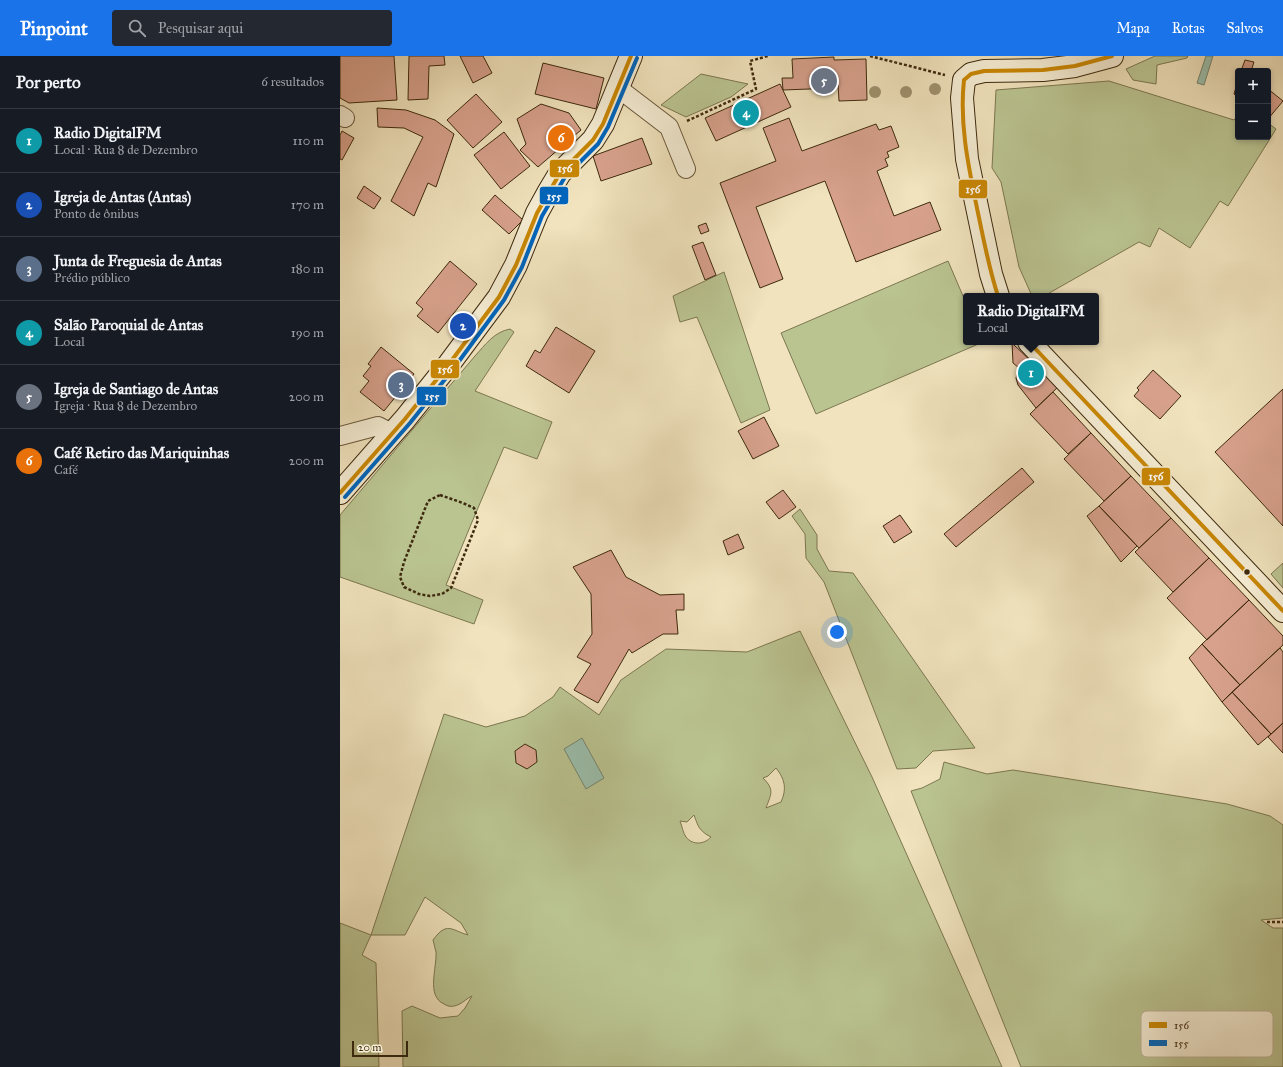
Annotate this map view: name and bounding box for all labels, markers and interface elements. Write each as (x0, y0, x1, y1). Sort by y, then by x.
search box (112, 10, 392, 46)
text: Pinpoint (20, 17, 88, 40)
icon: search (126, 17, 148, 39)
text: Pesquisar aqui (158, 19, 243, 37)
text: Mapa (1116, 20, 1150, 37)
text: Rotas (1172, 20, 1205, 37)
text: Salvos (1227, 20, 1263, 37)
pin: 5 (811, 66, 837, 96)
map controls (1235, 68, 1271, 140)
button: + (1235, 68, 1271, 104)
text: Por perto (16, 72, 81, 93)
text: 6 resultados (261, 74, 324, 90)
pin: 4 (733, 98, 759, 128)
button: − (1235, 104, 1271, 140)
pin: 6 (548, 123, 574, 153)
text: Radio DigitalFM (54, 124, 161, 142)
text: 1 (26, 133, 32, 149)
text: 110 m (292, 133, 324, 149)
text: Local · Rua 8 de Dezembro (54, 142, 198, 158)
line badge: 156 (549, 159, 580, 178)
text: 156 (557, 162, 574, 175)
line badge: 156 (958, 179, 988, 199)
text: 156 (965, 183, 982, 196)
line badge: 155 (539, 186, 569, 205)
text: Igreja de Antas (Antas) (54, 188, 191, 206)
text: 155 (547, 190, 562, 203)
text: 2 (26, 197, 32, 213)
text: 170 m (291, 197, 324, 213)
text: Ponto de ônibus (54, 206, 139, 222)
text: Junta de Freguesia de Antas (54, 252, 222, 270)
text: 3 (26, 261, 32, 277)
text: 180 m (291, 261, 324, 277)
text: Prédio público (54, 270, 130, 286)
popup (963, 293, 1099, 345)
text: Radio DigitalFM (977, 302, 1085, 320)
pin: 2 (450, 311, 476, 341)
text: Salão Paroquial de Antas (54, 316, 203, 334)
text: Local (977, 320, 1008, 336)
text: 4 (25, 325, 33, 341)
text: 190 m (291, 325, 324, 341)
text: Local (54, 334, 85, 350)
pin: 1 (1018, 358, 1044, 388)
line badge: 156 (430, 359, 460, 379)
text: 156 (437, 363, 454, 376)
pin: 3 (388, 370, 414, 400)
text: Igreja de Santiago de Antas (54, 380, 218, 398)
line badge: 155 (416, 386, 447, 406)
text: 5 (26, 389, 32, 405)
text: 200 m (289, 389, 324, 405)
text: 155 (425, 390, 440, 403)
text: Igreja · Rua 8 de Dezembro (54, 398, 197, 414)
text: Café Retiro das Mariquinhas (54, 444, 229, 462)
text: 6 (26, 453, 32, 469)
text: 200 m (289, 453, 324, 469)
text: Café (54, 462, 78, 478)
line badge: 156 (1141, 467, 1171, 486)
text: 156 (1148, 470, 1165, 483)
unlabelled marker (1242, 567, 1252, 577)
your location (827, 622, 847, 642)
legend (1141, 1011, 1273, 1057)
text: 156 (1174, 1019, 1189, 1032)
text: 155 (1174, 1037, 1189, 1050)
scale bar (352, 1039, 408, 1058)
text: 20 m (358, 1041, 381, 1054)

